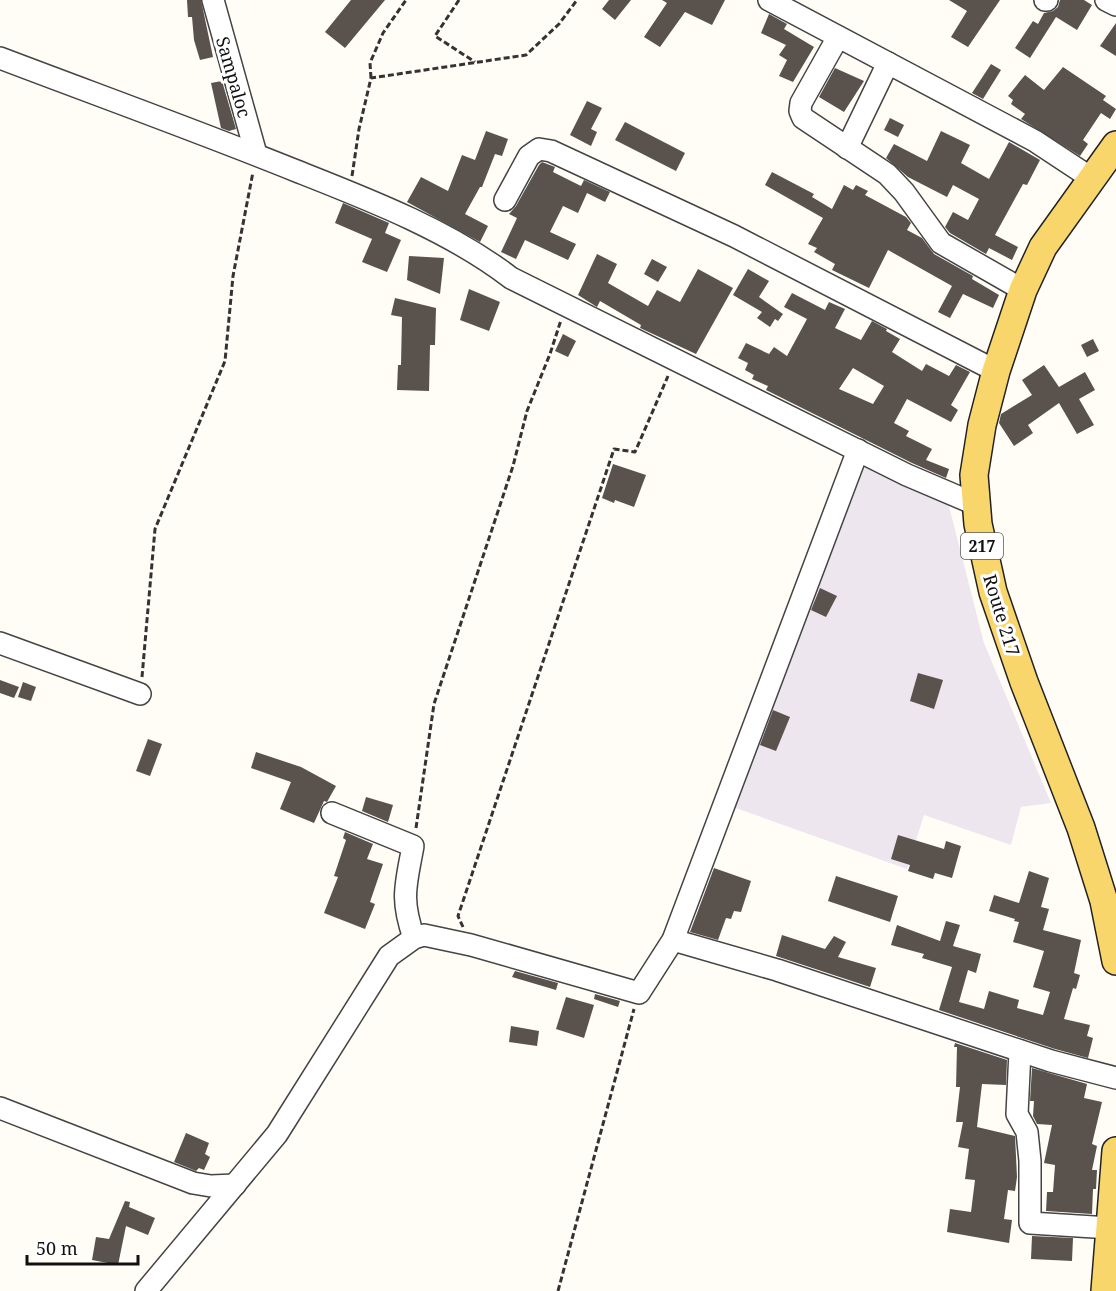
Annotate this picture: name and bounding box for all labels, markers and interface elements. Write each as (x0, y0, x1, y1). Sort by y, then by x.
street label: Sampaloc (211, 34, 257, 120)
road number: 217 (961, 533, 1003, 559)
street label: Route 217 (978, 571, 1026, 659)
scale bar (27, 1228, 138, 1266)
text: 50 m (36, 1236, 78, 1260)

